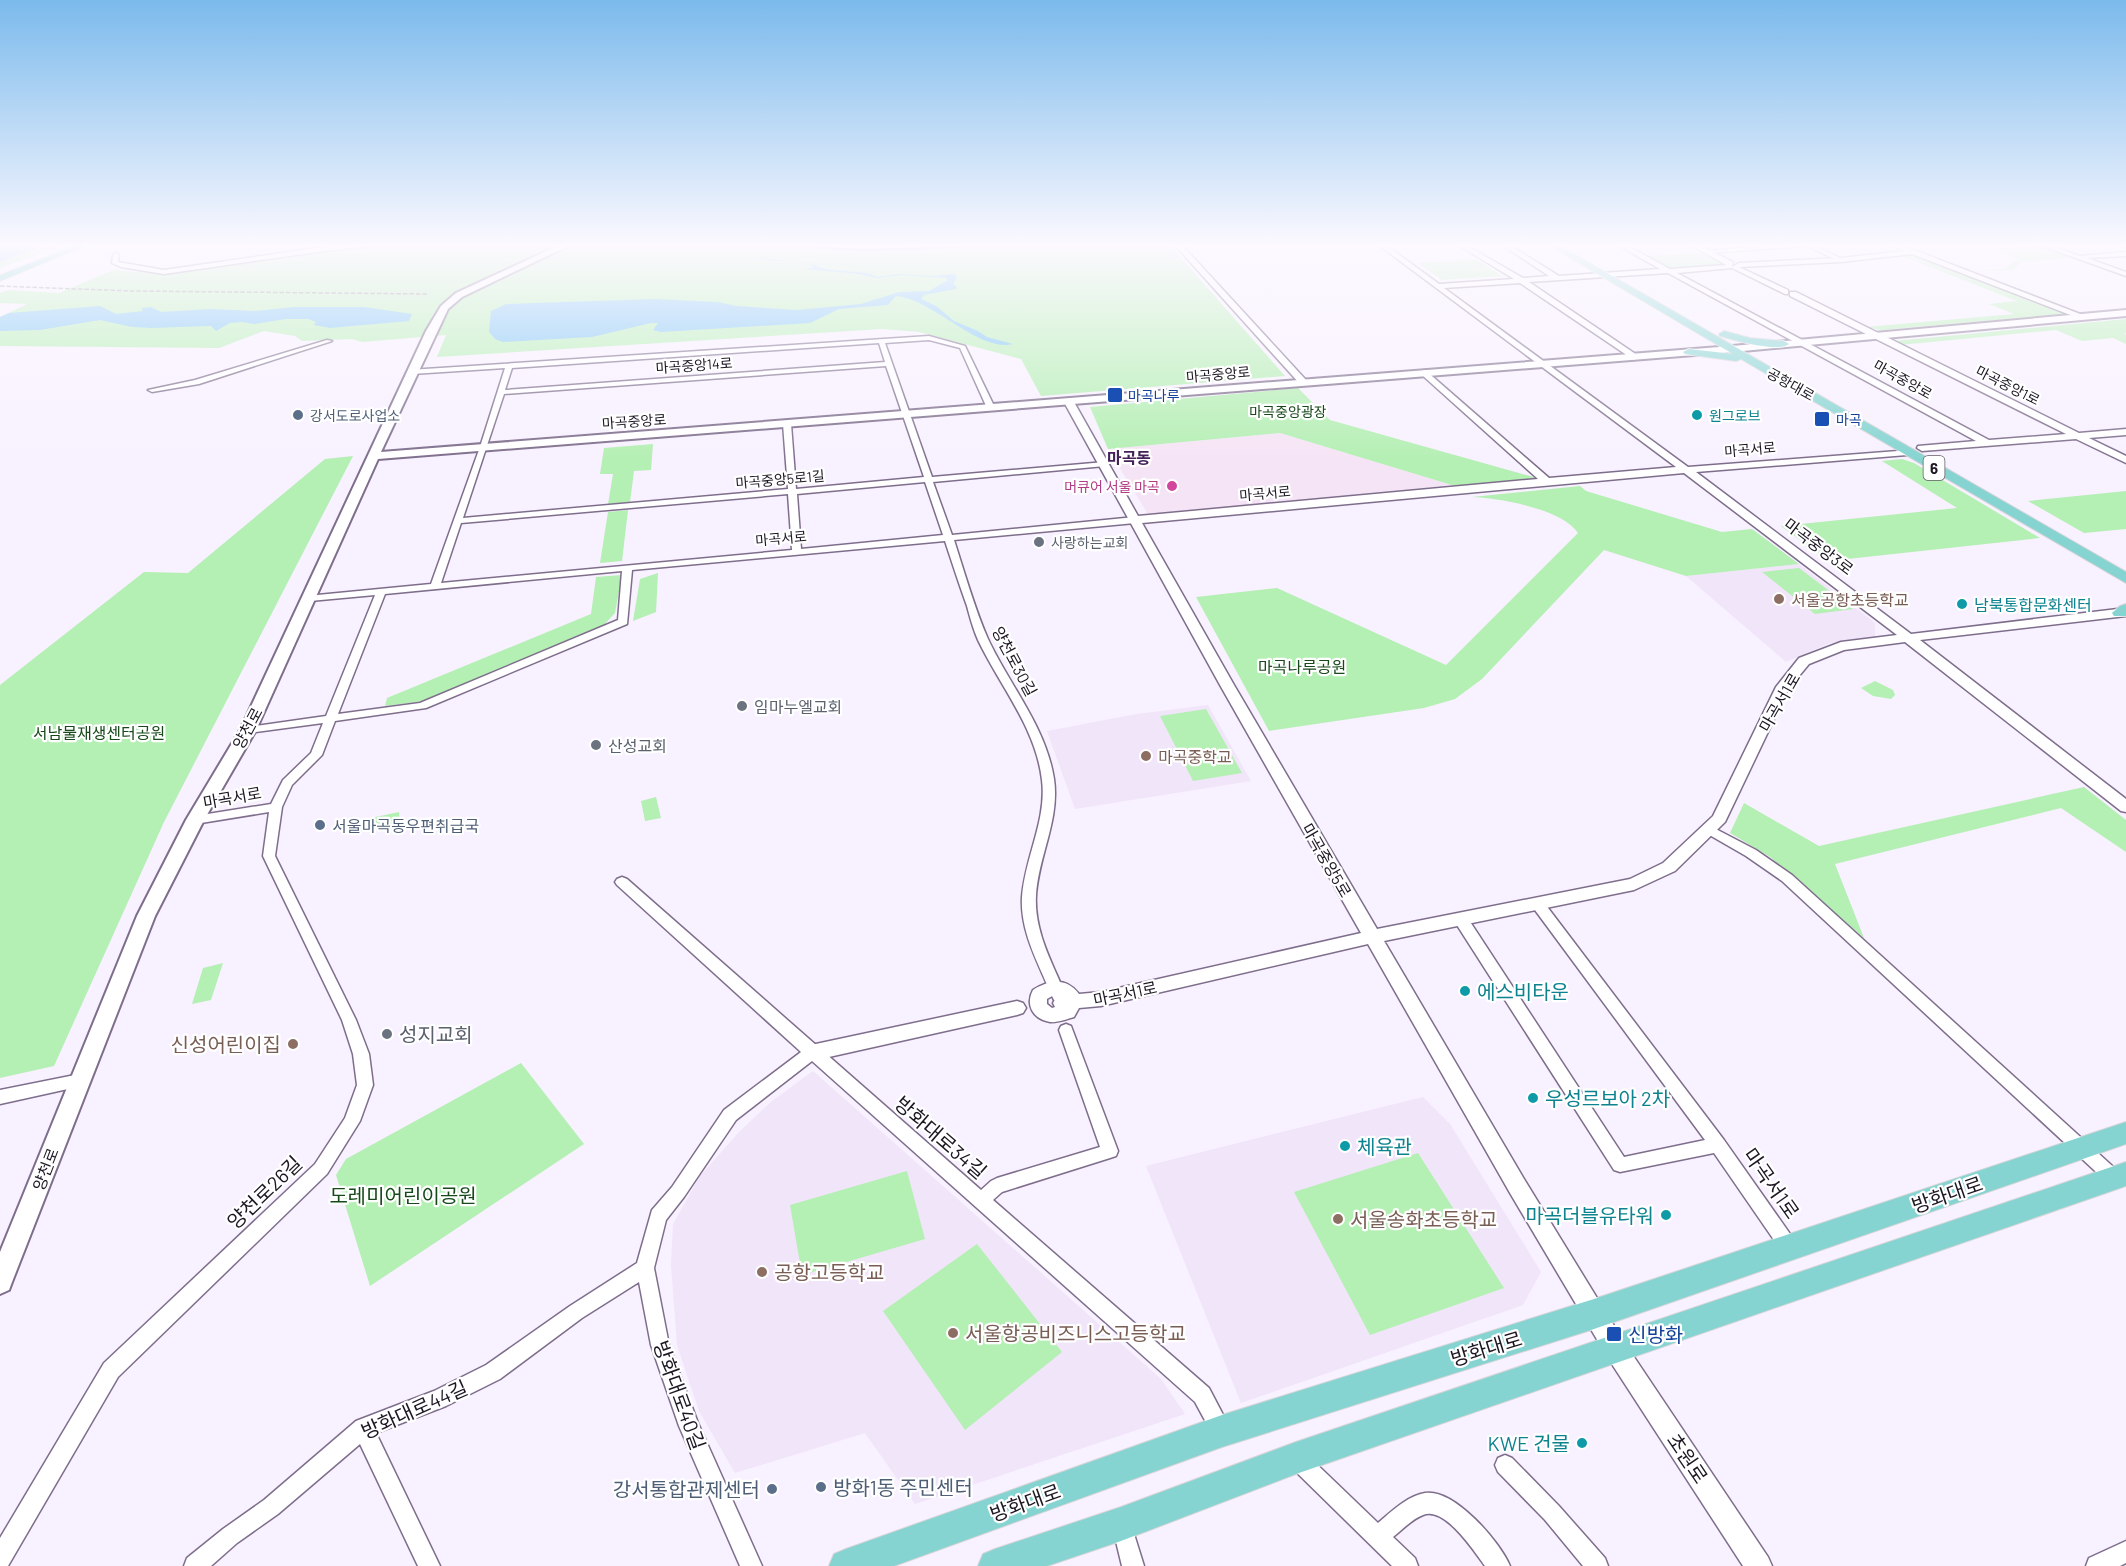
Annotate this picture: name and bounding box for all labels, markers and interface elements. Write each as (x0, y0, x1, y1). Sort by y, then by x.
street label: 마곡중앙14로 (655, 354, 733, 376)
street label: 마곡중앙로 (1871, 356, 1935, 402)
street label: 마곡중앙1로 (1973, 362, 2043, 408)
street label: 마곡중앙로 (1185, 363, 1251, 385)
street label: 공항대로 (1764, 364, 1818, 404)
marker: 마곡나루 (1106, 386, 1124, 404)
place label: 마곡나루 (1128, 387, 1180, 404)
park label: 마곡중앙광장 (1249, 403, 1327, 420)
place label: 강서도로사업소 (310, 407, 400, 424)
place label: 원그로브 (1709, 407, 1761, 424)
marker: 강서도로사업소 (291, 408, 305, 422)
marker: 원그로브 (1690, 408, 1704, 422)
street label: 마곡중앙로 (601, 410, 667, 432)
marker: 마곡 (1813, 410, 1831, 428)
place label: 마곡 (1836, 411, 1862, 428)
street label: 마곡서로 (1724, 438, 1777, 460)
district label: 마곡동 (1107, 448, 1151, 467)
road number: 6 (1924, 456, 1944, 480)
street label: 마곡중앙5로1길 (735, 467, 825, 491)
place label: 머큐어 서울 마곡 (1064, 478, 1160, 495)
marker: 머큐어 서울 마곡 (1165, 479, 1179, 493)
street label: 마곡서로 (1239, 482, 1292, 504)
street label: 마곡중앙3로 (1781, 514, 1858, 578)
street label: 마곡서로 (755, 527, 808, 549)
place label: 사랑하는교회 (1051, 534, 1128, 551)
marker: 사랑하는교회 (1032, 535, 1046, 549)
place label: 서울공항초등학교 (1791, 590, 1909, 609)
marker: 서울공항초등학교 (1772, 592, 1786, 606)
place label: 남북통합문화센터 (1974, 595, 2092, 614)
marker: 남북통합문화센터 (1955, 597, 1969, 611)
street label: 양천로30길 (989, 623, 1041, 699)
park label: 마곡나루공원 (1258, 657, 1346, 676)
street label: 마곡서1로 (1755, 669, 1803, 735)
place label: 임마누엘교회 (754, 697, 842, 716)
marker: 임마누엘교회 (735, 699, 749, 713)
street label: 양천로 (228, 704, 266, 752)
park label: 서남물재생센터공원 (33, 723, 165, 742)
place label: 산성교회 (608, 736, 667, 755)
marker: 산성교회 (589, 738, 603, 752)
place label: 마곡중학교 (1158, 747, 1232, 766)
marker: 마곡중학교 (1139, 749, 1153, 763)
street label: 마곡서로 (201, 782, 263, 811)
place label: 서울마곡동우편취급국 (332, 816, 479, 835)
marker: 서울마곡동우편취급국 (313, 818, 327, 832)
street label: 마곡중앙5로 (1298, 820, 1356, 900)
street label: 마곡서1로 (1091, 977, 1159, 1009)
place label: 에스비타운 (1477, 979, 1569, 1003)
marker: 에스비타운 (1458, 984, 1472, 998)
place label: 성지교회 (399, 1022, 473, 1046)
marker: 성지교회 (380, 1027, 394, 1041)
place label: 신성어린이집 (171, 1032, 281, 1056)
marker: 신성어린이집 (286, 1037, 300, 1051)
place label: 우성르보아 2차 (1545, 1086, 1670, 1110)
street label: 방화대로34길 (890, 1091, 992, 1183)
marker: 우성르보아 2차 (1526, 1091, 1540, 1105)
place label: 체육관 (1357, 1134, 1412, 1158)
marker: 체육관 (1338, 1139, 1352, 1153)
street label: 마곡서1로 (1739, 1143, 1805, 1223)
street label: 양천로 (28, 1145, 62, 1193)
street label: 양천로26길 (222, 1151, 306, 1233)
street label: 방화대로 (1908, 1171, 1986, 1217)
park label: 도레미어린이공원 (329, 1183, 477, 1207)
place label: 마곡더블유타워 (1525, 1203, 1654, 1227)
place label: 서울송화초등학교 (1350, 1207, 1497, 1231)
marker: 마곡더블유타워 (1659, 1208, 1673, 1222)
marker: 서울송화초등학교 (1331, 1212, 1345, 1226)
place label: 공항고등학교 (774, 1260, 884, 1284)
marker: 공항고등학교 (755, 1265, 769, 1279)
place label: 서울항공비즈니스고등학교 (965, 1321, 1186, 1345)
place label: 신방화 (1628, 1322, 1683, 1346)
marker: 신방화 (1605, 1325, 1623, 1343)
marker: 서울항공비즈니스고등학교 (946, 1326, 960, 1340)
street label: 방화대로 (1447, 1326, 1525, 1370)
street label: 방화대로40길 (649, 1337, 711, 1453)
street label: 방화대로44길 (357, 1375, 471, 1443)
street label: 초원로 (1663, 1428, 1713, 1488)
place label: KWE 건물 (1488, 1431, 1570, 1455)
marker: KWE 건물 (1575, 1436, 1589, 1450)
place label: 방화1동 주민센터 (833, 1475, 973, 1499)
place label: 강서통합관제센터 (613, 1477, 760, 1501)
street label: 방화대로 (986, 1478, 1064, 1526)
marker: 방화1동 주민센터 (814, 1480, 828, 1494)
marker: 강서통합관제센터 (765, 1482, 779, 1496)

